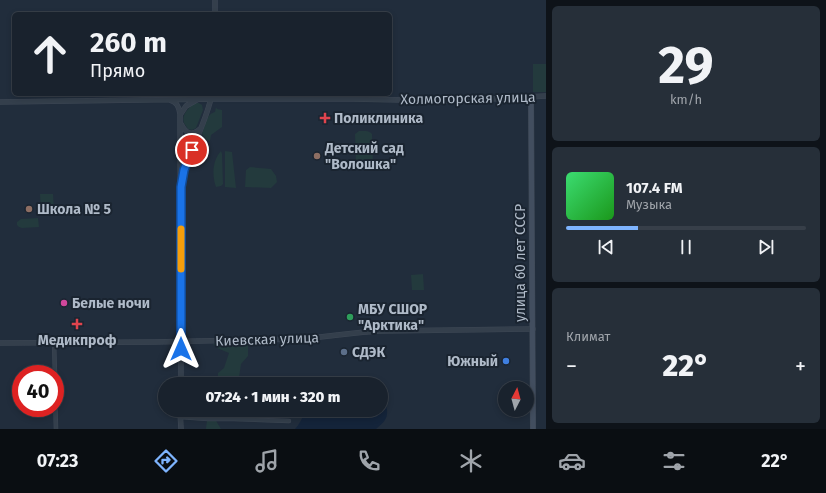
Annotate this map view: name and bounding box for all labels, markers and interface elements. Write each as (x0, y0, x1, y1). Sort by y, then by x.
text: 260 m (90, 26, 167, 59)
icon: ahead (24, 28, 76, 80)
text: 29 (658, 34, 714, 97)
text: Прямо (90, 60, 145, 82)
street label: Холмогорская улица (400, 89, 536, 108)
text: km/h (670, 92, 702, 107)
place label: Поликлиника (334, 110, 423, 127)
marker: Поликлиника (319, 112, 331, 124)
pin (175, 133, 209, 167)
icon: arrive (181, 139, 203, 161)
place label: Детский сад "Волошка" (324, 140, 404, 173)
marker: Детский сад "Волошка" (312, 151, 322, 161)
text: 107.4 FM (626, 179, 682, 197)
text: Музыка (626, 197, 672, 212)
place label: Школа № 5 (37, 201, 111, 218)
marker: Школа № 5 (24, 204, 34, 214)
street label: улица 60 лет СССР (512, 204, 529, 322)
icon: previous (595, 236, 617, 258)
icon: pause (675, 236, 697, 258)
icon: next (755, 236, 777, 258)
place label: Белые ночи (72, 295, 150, 312)
marker: Белые ночи (59, 298, 69, 308)
place label: МБУ СШОР "Арктика" (358, 301, 428, 334)
marker: МБУ СШОР "Арктика" (345, 312, 355, 322)
marker: Медикпроф (71, 318, 83, 330)
position arrow (160, 328, 202, 370)
street label: Киевская улица (215, 329, 319, 350)
text: Климат (566, 329, 610, 344)
place label: Медикпроф (38, 332, 117, 349)
place label: СДЭК (352, 344, 385, 361)
marker: СДЭК (339, 347, 349, 357)
text: 22° (663, 348, 710, 384)
place label: Южный (447, 353, 498, 370)
text: − (566, 353, 577, 380)
text: + (795, 353, 806, 380)
marker: Южный (501, 356, 511, 366)
speed limit sign: 40 (12, 365, 64, 417)
north arrow (498, 381, 534, 417)
map controls (498, 381, 534, 417)
text: 07:24 · 1 мин · 320 m (206, 388, 340, 406)
icon: directions (152, 447, 180, 475)
icon: music (253, 447, 281, 475)
icon: phone (355, 447, 383, 475)
icon: climate (457, 447, 485, 475)
icon: car (558, 447, 586, 475)
icon: filters (660, 447, 688, 475)
text: 07:23 (37, 450, 78, 472)
text: 22° (761, 450, 789, 472)

